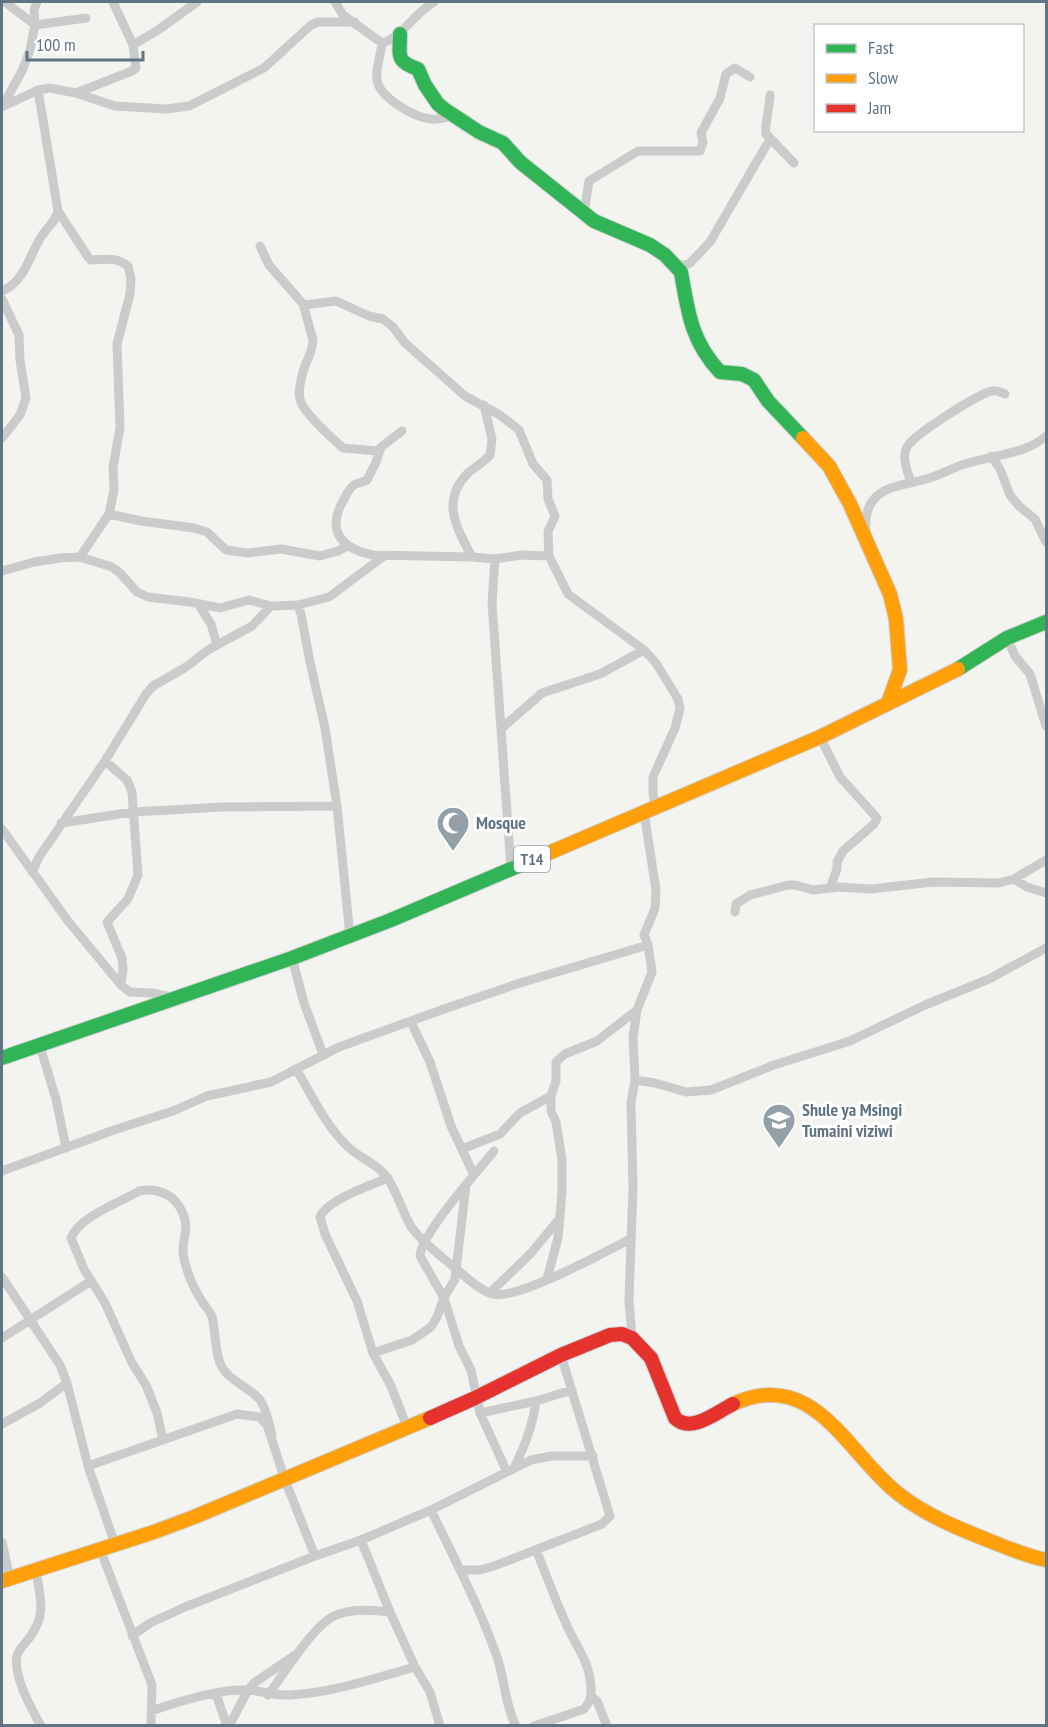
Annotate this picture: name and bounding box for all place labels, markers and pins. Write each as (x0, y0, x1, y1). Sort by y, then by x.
mosque icon: Mosque (435, 805, 471, 852)
place label: Mosque (476, 811, 526, 834)
place label: Shule ya Msingi Tumaini viziwi (802, 1098, 902, 1142)
school or university icon: Shule ya Msingi Tumaini viziwi (761, 1102, 797, 1149)

